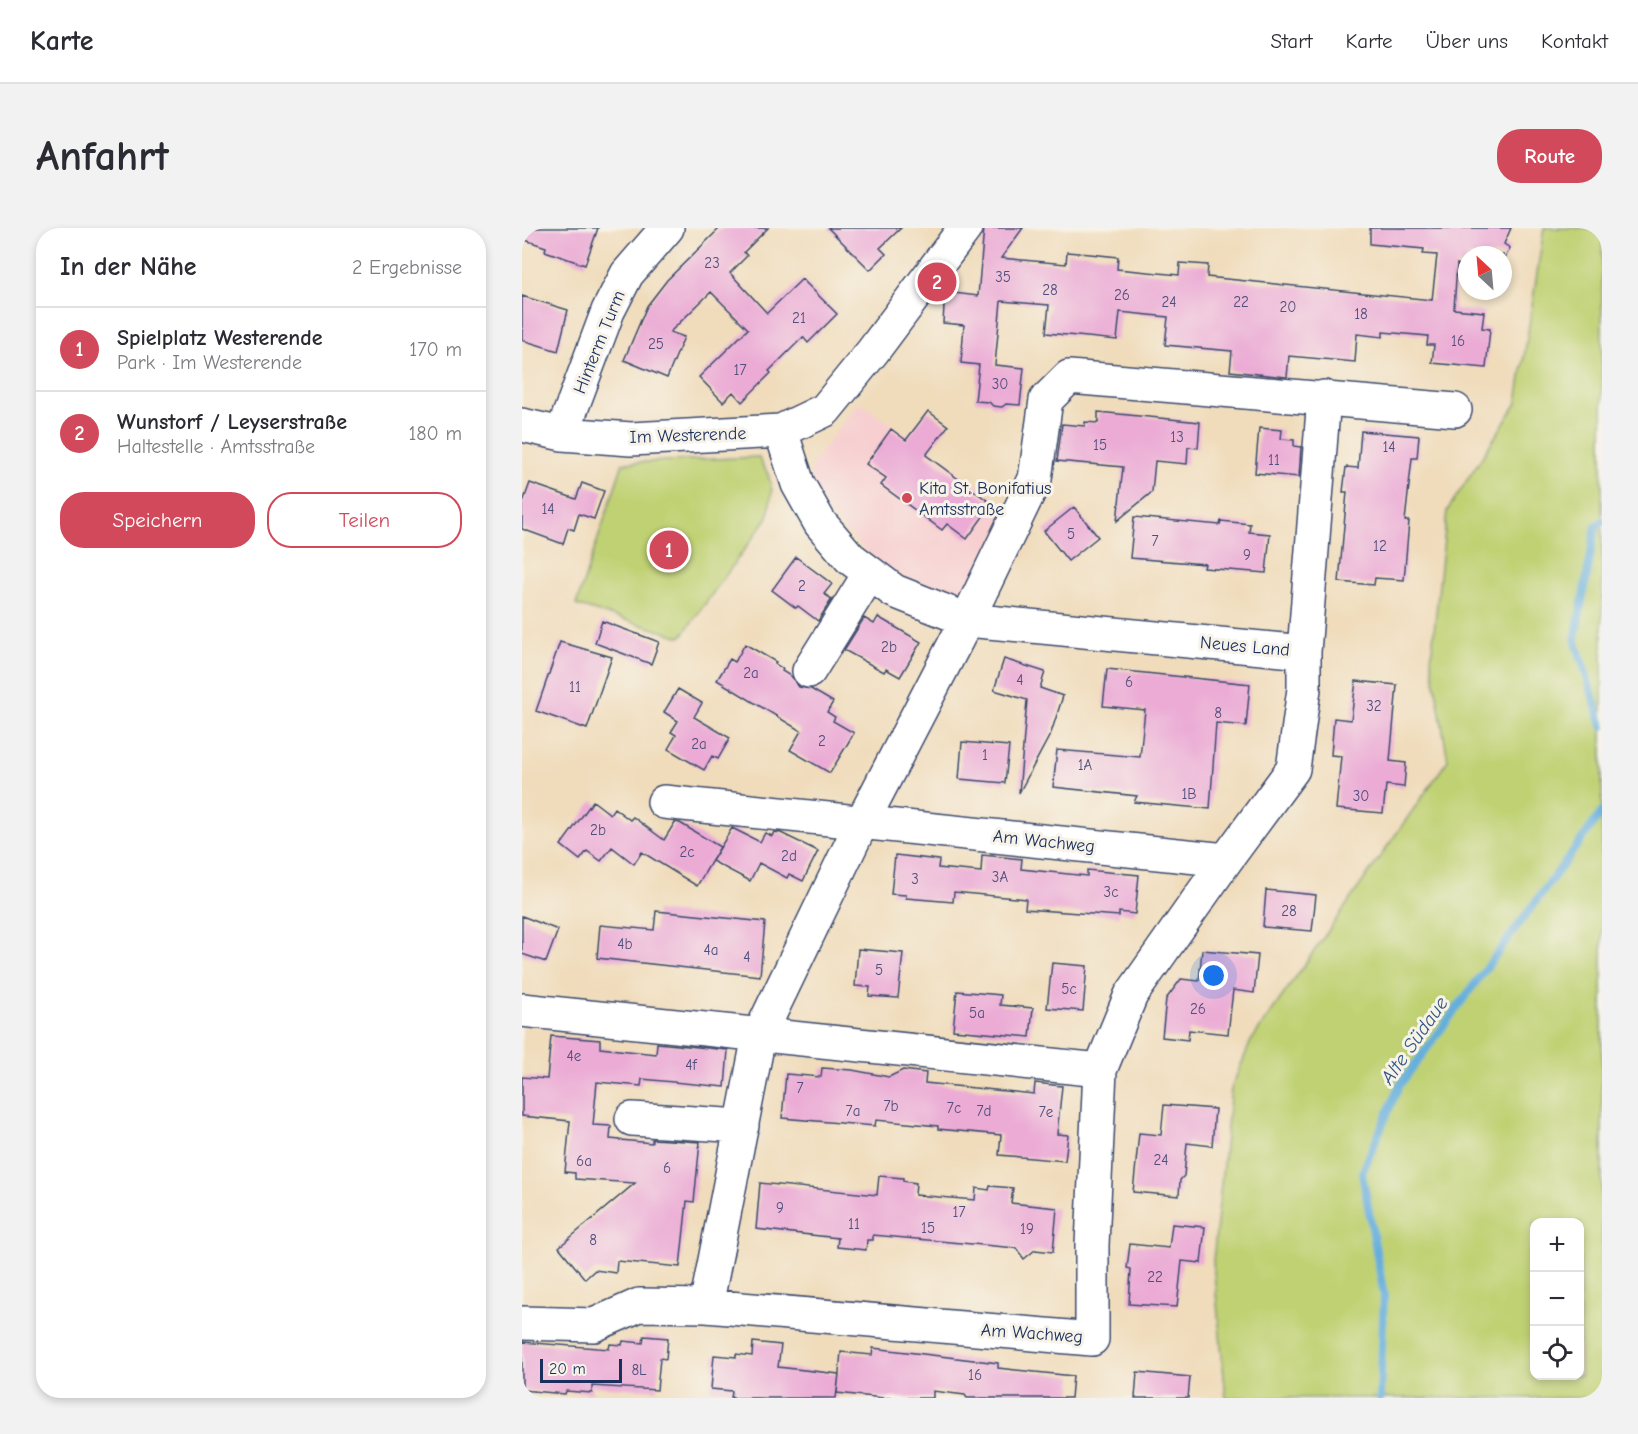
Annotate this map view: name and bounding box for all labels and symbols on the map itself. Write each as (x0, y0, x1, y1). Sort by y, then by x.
north arrow (1458, 246, 1512, 300)
house number: 23 (704, 254, 720, 272)
pin: 2 (918, 260, 956, 304)
house number: 35 (995, 268, 1011, 286)
house number: 28 (1042, 281, 1058, 299)
house number: 26 (1114, 286, 1130, 304)
street label: Hinterm Turm (569, 288, 630, 397)
house number: 24 (1161, 293, 1177, 311)
house number: 22 (1233, 293, 1249, 311)
house number: 20 (1280, 298, 1296, 316)
house number: 18 (1354, 305, 1368, 323)
house number: 21 (792, 309, 806, 327)
house number: 16 (1451, 332, 1465, 350)
house number: 25 (648, 335, 664, 353)
house number: 17 (733, 361, 747, 379)
house number: 30 (992, 375, 1008, 393)
street label: Im Westerende (629, 423, 747, 448)
house number: 13 (1170, 428, 1184, 446)
house number: 15 (1093, 436, 1107, 454)
house number: 14 (1382, 438, 1396, 456)
house number: 11 (1268, 451, 1280, 469)
place label: Kita St. Bonifatius Amtsstraße (919, 478, 1052, 520)
marker: Kita St. Bonifatius Amtsstraße (900, 491, 914, 505)
house number: 14 (541, 500, 555, 518)
house number: 5 (1067, 525, 1075, 543)
pin: 1 (650, 528, 688, 572)
house number: 7 (1151, 532, 1159, 550)
house number: 12 (1373, 537, 1387, 555)
house number: 9 (1243, 546, 1251, 564)
house number: 2 (798, 577, 806, 595)
street label: Neues Land (1199, 632, 1291, 661)
house number: 2b (881, 638, 897, 656)
house number: 2a (743, 664, 759, 682)
house number: 4 (1016, 671, 1024, 689)
house number: 6 (1125, 673, 1133, 691)
house number: 11 (569, 678, 581, 696)
house number: 32 (1366, 697, 1382, 715)
house number: 8 (1214, 704, 1222, 722)
house number: 2 (818, 732, 826, 750)
house number: 2a (691, 735, 707, 753)
house number: 1 (982, 746, 988, 764)
house number: 1A (1078, 756, 1093, 774)
house number: 1B (1181, 785, 1197, 803)
house number: 30 (1353, 787, 1369, 805)
house number: 2b (590, 821, 606, 839)
street label: Am Wachweg (992, 826, 1096, 857)
house number: 2c (679, 843, 695, 861)
house number: 2d (781, 847, 797, 865)
house number: 3A (992, 868, 1008, 886)
house number: 3 (911, 870, 919, 888)
house number: 3c (1104, 883, 1118, 901)
house number: 28 (1281, 902, 1297, 920)
house number: 4b (617, 935, 633, 953)
house number: 4a (703, 941, 719, 959)
house number: 4 (743, 948, 751, 966)
house number: 5 (875, 961, 883, 979)
your location (1199, 961, 1228, 990)
house number: 5c (1061, 980, 1077, 998)
water label: Alte Südaue (1375, 992, 1453, 1089)
house number: 26 (1190, 1000, 1206, 1018)
house number: 5a (969, 1004, 985, 1022)
house number: 4e (567, 1047, 582, 1065)
house number: 4f (685, 1056, 698, 1074)
house number: 7 (796, 1079, 804, 1097)
house number: 7b (883, 1097, 899, 1115)
house number: 7c (947, 1099, 961, 1117)
house number: 7a (846, 1102, 860, 1120)
house number: 7d (976, 1102, 992, 1120)
house number: 7e (1039, 1103, 1054, 1121)
house number: 24 (1153, 1151, 1169, 1169)
house number: 6a (576, 1152, 592, 1170)
house number: 6 (663, 1159, 671, 1177)
house number: 9 (776, 1199, 784, 1217)
house number: 17 (952, 1203, 966, 1221)
house number: 11 (848, 1215, 860, 1233)
house number: 15 (921, 1219, 935, 1237)
house number: 19 (1020, 1220, 1034, 1238)
house number: 8 (589, 1231, 597, 1249)
house number: 22 (1147, 1268, 1163, 1286)
street label: Am Wachweg (980, 1319, 1084, 1348)
scale bar (540, 1356, 622, 1384)
house number: 8L (631, 1361, 647, 1379)
house number: 16 (968, 1366, 982, 1384)

